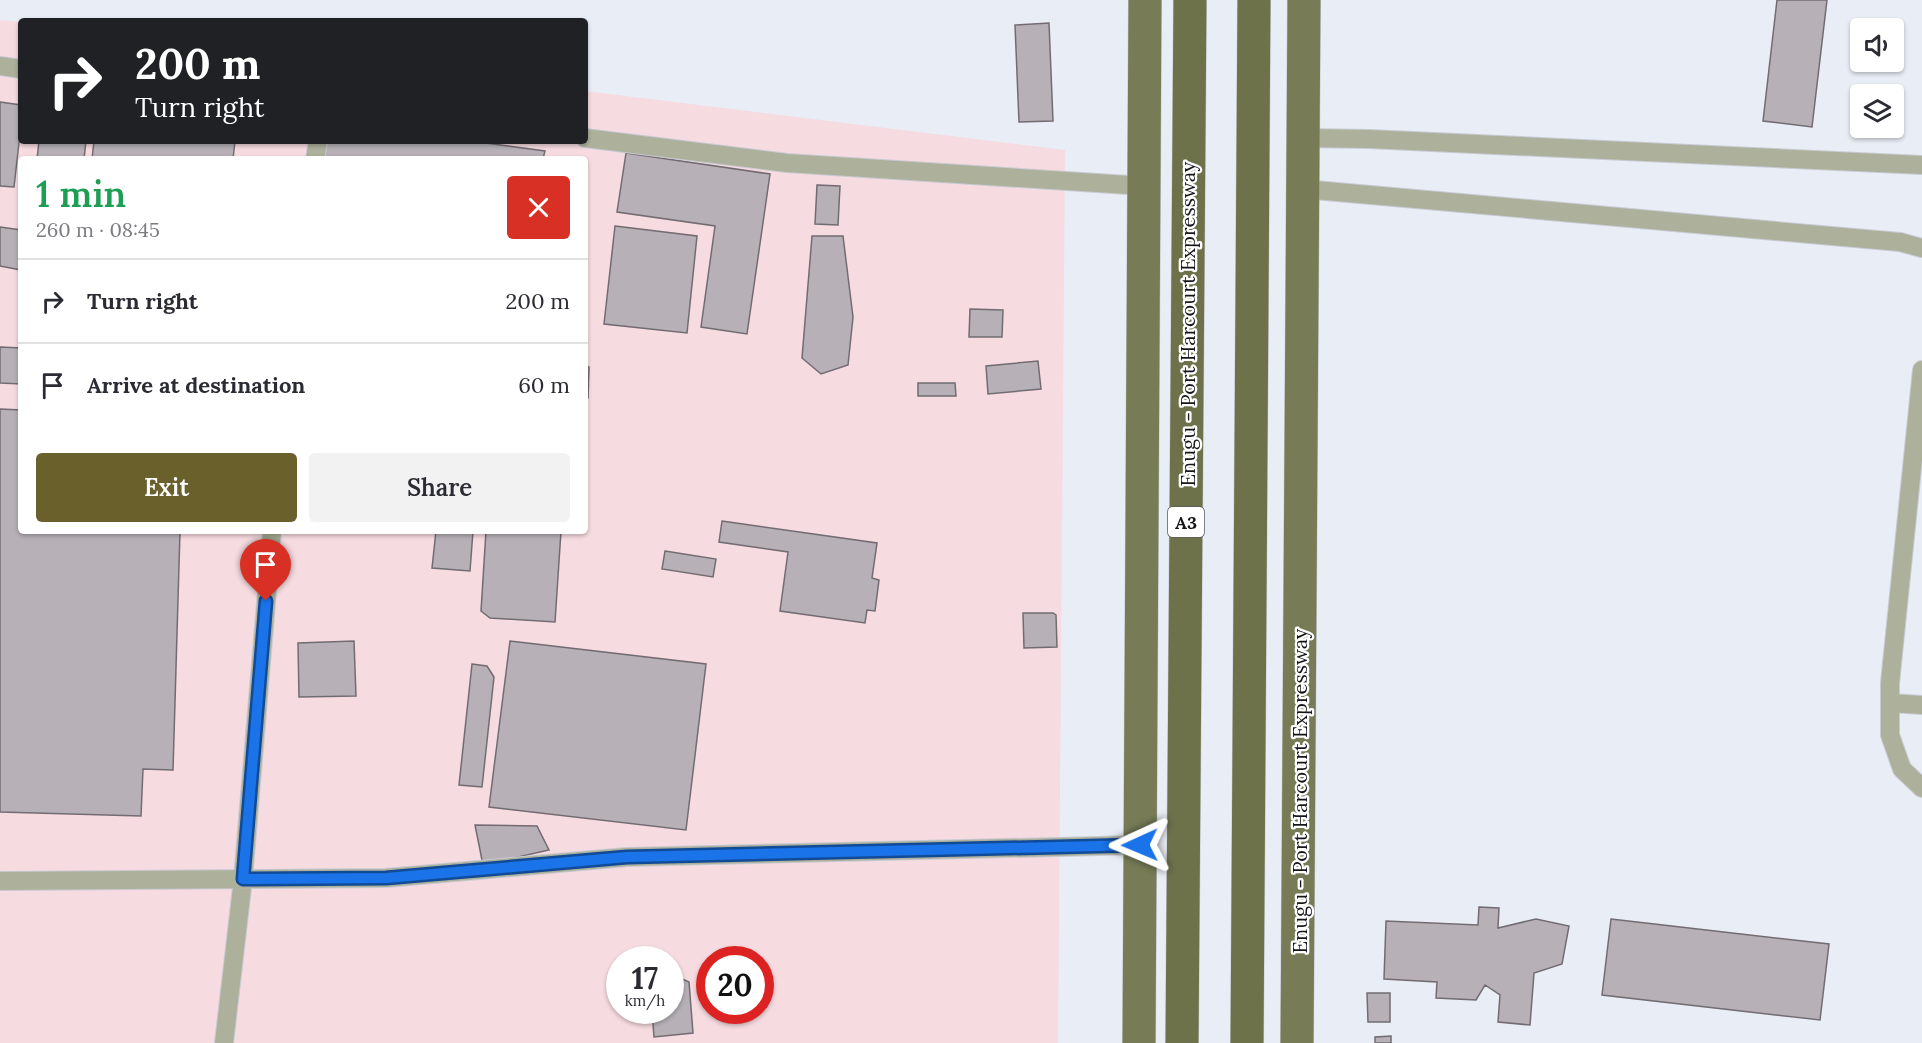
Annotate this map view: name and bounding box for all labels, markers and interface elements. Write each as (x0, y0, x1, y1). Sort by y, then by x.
map controls (1850, 18, 1904, 138)
button: sound (1850, 18, 1904, 72)
text: 200 m (135, 37, 261, 91)
icon: right (36, 42, 114, 120)
button: layers (1850, 84, 1904, 138)
text: Turn right (135, 90, 264, 124)
street label: Enugu - Port Harcourt Expressway (1175, 161, 1200, 486)
text: 1 min (36, 171, 126, 217)
button: close (507, 176, 570, 239)
text: 260 m · 08:45 (36, 217, 160, 242)
icon: right (36, 285, 69, 318)
text: Turn right (87, 287, 198, 315)
text: 200 m (505, 287, 570, 315)
icon: arrive (36, 369, 69, 402)
text: Arrive at destination (87, 371, 305, 399)
text: 60 m (518, 371, 570, 399)
button: Exit (36, 453, 297, 522)
button: Share (309, 453, 570, 522)
road number: A3 (1168, 507, 1204, 537)
pin (240, 539, 291, 601)
icon: arrive (249, 548, 282, 581)
street label: Enugu - Port Harcourt Expressway (1287, 628, 1312, 953)
position arrow (1108, 813, 1172, 877)
speed limit sign: 20 (696, 946, 774, 1024)
text: 17 (632, 959, 658, 997)
text: km/h (625, 991, 665, 1010)

